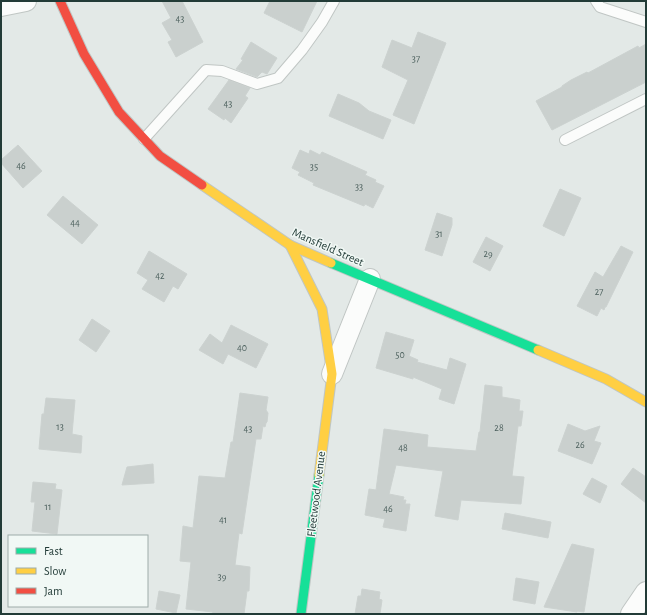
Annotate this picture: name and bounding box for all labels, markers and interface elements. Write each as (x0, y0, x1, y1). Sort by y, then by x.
house number: 43 (176, 14, 184, 24)
house number: 37 (412, 54, 420, 64)
house number: 43 (224, 99, 232, 109)
house number: 46 (16, 161, 26, 171)
house number: 35 (310, 162, 318, 172)
house number: 33 (355, 182, 363, 192)
house number: 44 (70, 218, 80, 228)
street label: Mansfield Street (290, 226, 366, 268)
house number: 31 (435, 229, 443, 239)
house number: 29 (483, 249, 493, 259)
house number: 42 (155, 271, 165, 281)
house number: 27 (595, 287, 603, 297)
house number: 40 (237, 343, 247, 353)
house number: 50 (395, 350, 405, 360)
house number: 13 (56, 422, 64, 432)
house number: 28 (494, 423, 504, 433)
house number: 43 (244, 424, 252, 434)
house number: 26 (575, 440, 585, 450)
house number: 48 (398, 443, 408, 453)
street label: Fleetwood Avenue (305, 451, 327, 537)
house number: 11 (45, 502, 51, 512)
house number: 46 (383, 504, 393, 514)
house number: 41 (219, 515, 227, 525)
legend (8, 535, 148, 607)
text: Fast (44, 545, 63, 557)
text: Slow (44, 565, 66, 577)
house number: 39 (218, 572, 227, 582)
text: Jam (44, 585, 63, 597)

